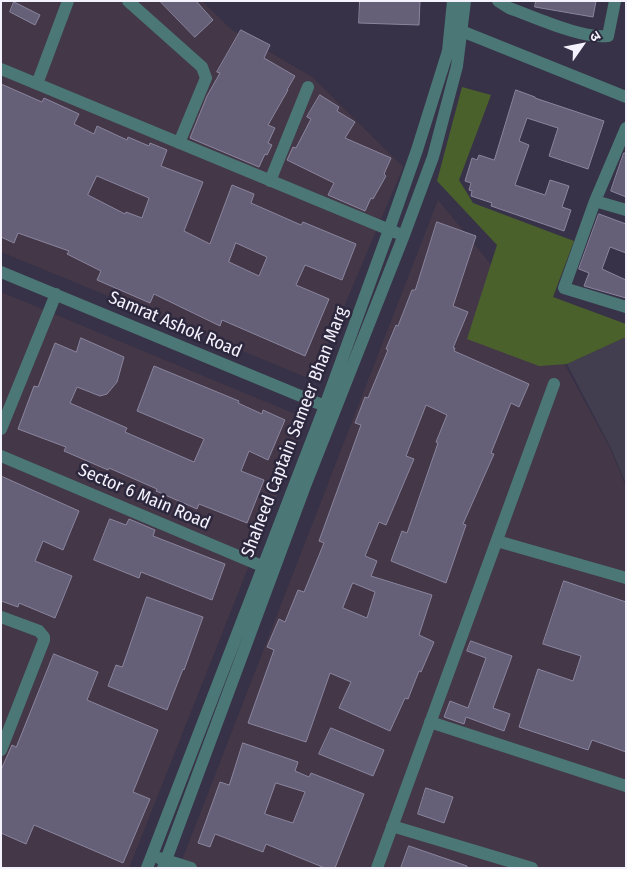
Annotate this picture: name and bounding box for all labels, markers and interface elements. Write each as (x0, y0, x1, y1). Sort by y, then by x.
north arrow (557, 20, 607, 70)
text: उ (586, 28, 604, 45)
street label: Samrat Ashok Road (105, 287, 245, 363)
street label: Shaheed Captain Sameer Bhan Marg (237, 304, 353, 560)
street label: Sector 6 Main Road (75, 459, 213, 535)

